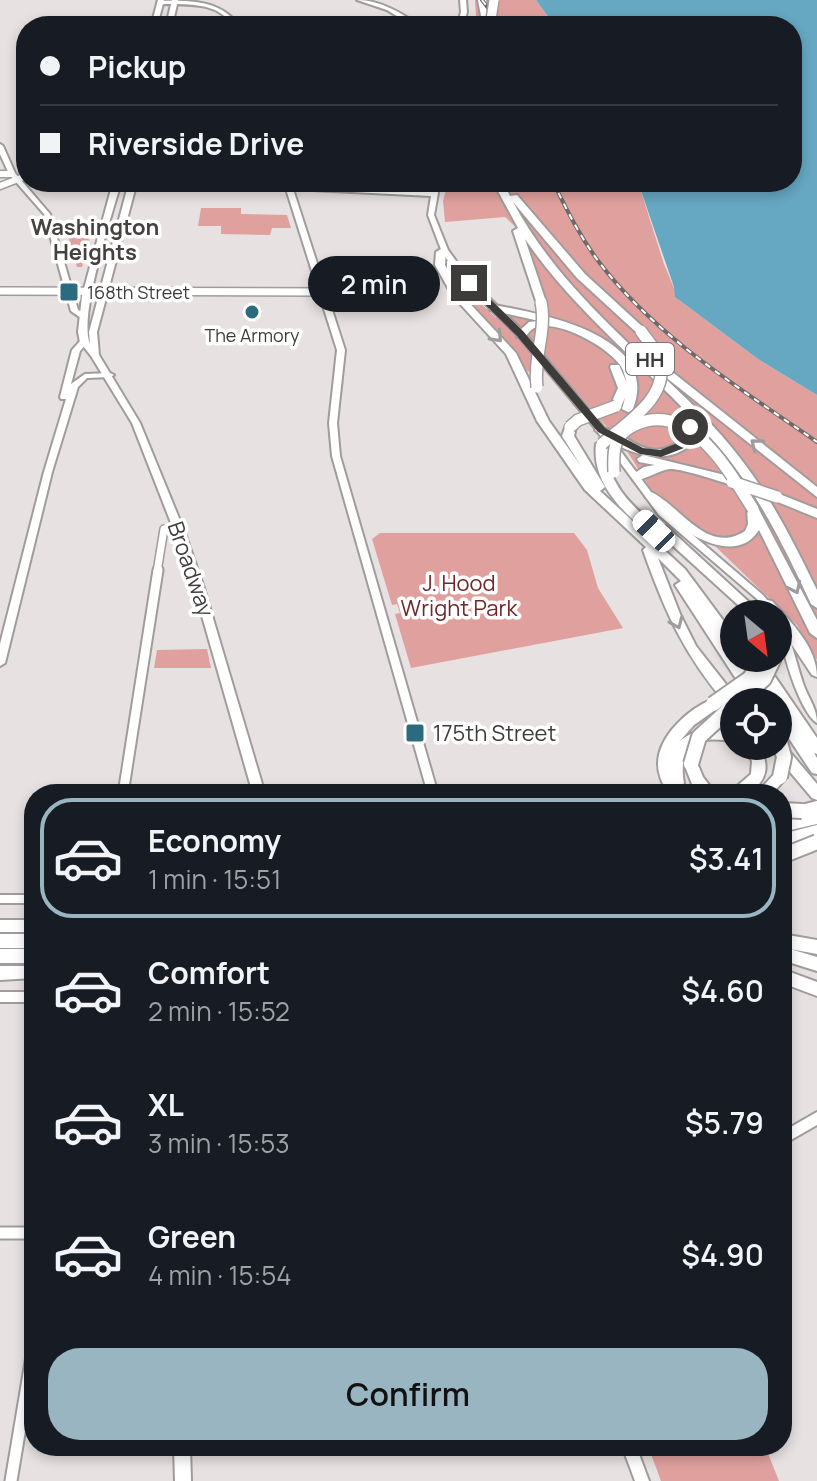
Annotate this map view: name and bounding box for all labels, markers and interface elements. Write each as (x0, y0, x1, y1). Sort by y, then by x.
text: Pickup (88, 46, 186, 87)
text: Riverside Drive (88, 123, 304, 164)
district label: Washington Heights (31, 212, 159, 267)
callout: 2 min (309, 255, 441, 311)
route end (451, 265, 487, 301)
text: 2 min (341, 266, 407, 302)
place label: 168th Street (87, 280, 190, 304)
marker: 168th Street (58, 281, 80, 303)
marker: The Armory (243, 303, 261, 321)
place label: The Armory (204, 323, 300, 347)
one-way arrow (488, 327, 502, 342)
road number: HH (626, 343, 674, 375)
route start (672, 409, 708, 445)
one-way arrow (750, 440, 765, 454)
car (628, 506, 680, 556)
street label: Broadway (161, 517, 221, 621)
park label: J. Hood Wright Park (401, 568, 518, 623)
one-way arrow (785, 580, 801, 594)
north arrow (720, 600, 792, 672)
map controls (720, 600, 792, 760)
one-way arrow (667, 615, 683, 629)
button: locate (720, 688, 792, 760)
place label: 175th Street (433, 718, 556, 748)
marker: 175th Street (404, 722, 426, 744)
text: Economy (148, 820, 281, 861)
icon: car (52, 822, 124, 894)
text: $3.41 (689, 838, 764, 879)
text: 1 min · 15:51 (148, 861, 281, 897)
text: Comfort (148, 952, 270, 993)
icon: car (52, 954, 124, 1026)
text: $4.60 (682, 970, 764, 1011)
text: 2 min · 15:52 (148, 993, 290, 1029)
text: XL (148, 1084, 184, 1125)
icon: car (52, 1086, 124, 1158)
text: $5.79 (685, 1102, 764, 1143)
text: 3 min · 15:53 (148, 1125, 290, 1161)
text: Green (148, 1216, 236, 1257)
icon: car (52, 1218, 124, 1290)
text: $4.90 (682, 1234, 764, 1275)
text: 4 min · 15:54 (148, 1257, 292, 1293)
button: Confirm (48, 1348, 768, 1440)

